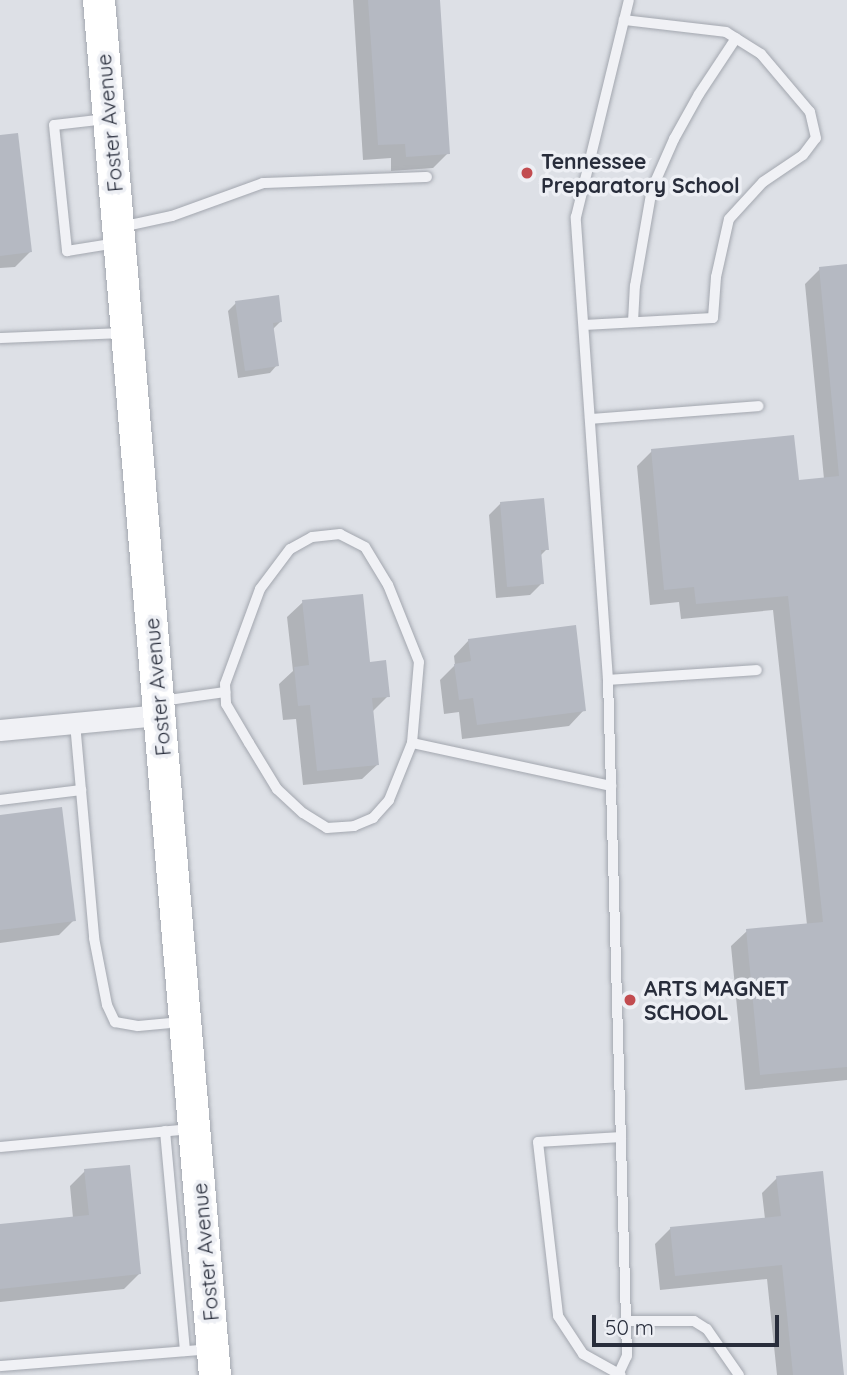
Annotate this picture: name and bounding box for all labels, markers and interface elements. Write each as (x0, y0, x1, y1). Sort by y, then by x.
street label: Foster Avenue (90, 53, 128, 193)
place label: Tennessee Preparatory School (541, 148, 740, 198)
marker: Tennessee Preparatory School (519, 165, 535, 181)
street label: Foster Avenue (138, 617, 176, 757)
place label: ARTS MAGNET SCHOOL (644, 975, 789, 1025)
marker: ARTS MAGNET SCHOOL (622, 992, 638, 1008)
street label: Foster Avenue (186, 1182, 224, 1322)
scale bar (595, 1302, 782, 1346)
text: 50 m (605, 1314, 654, 1340)

